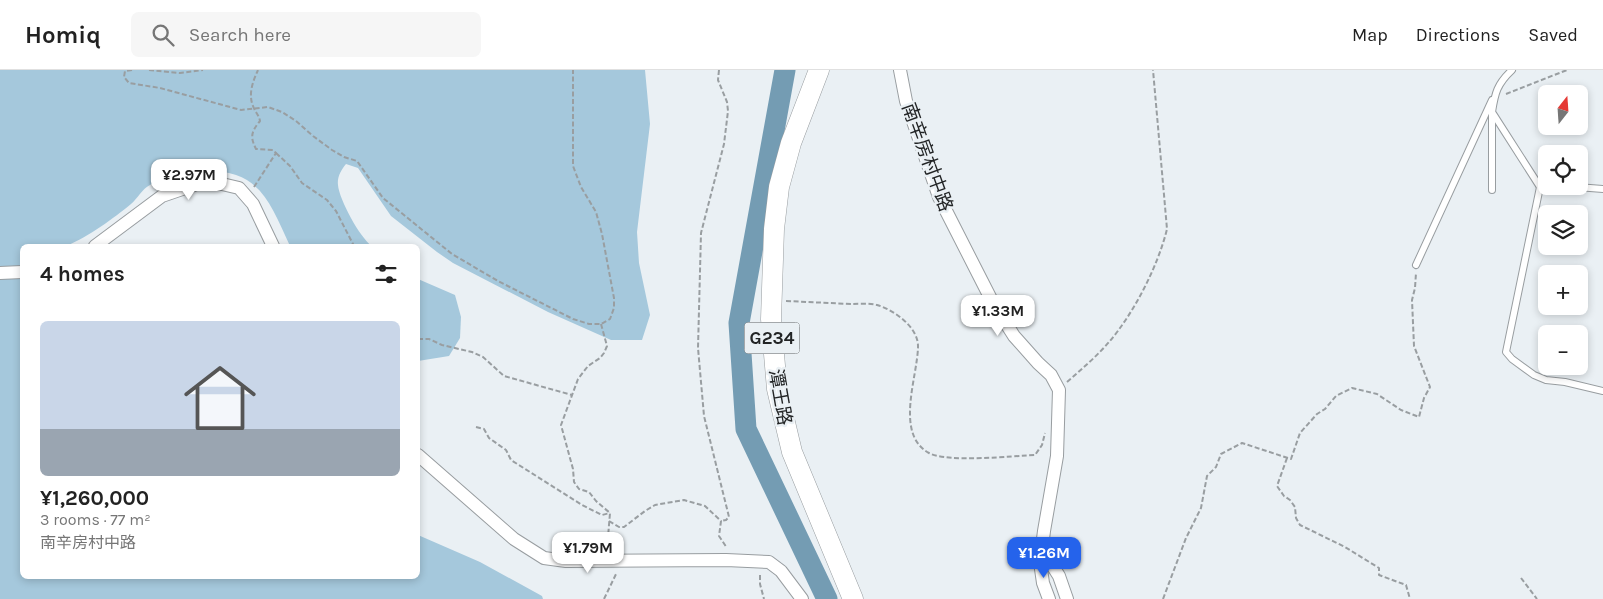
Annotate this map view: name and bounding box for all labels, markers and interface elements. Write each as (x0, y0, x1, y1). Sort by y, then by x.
search box (131, 12, 481, 57)
text: Homiq (25, 21, 101, 49)
icon: search (149, 21, 177, 49)
text: Search here (189, 24, 291, 46)
text: Map (1352, 24, 1388, 46)
text: Directions (1416, 24, 1500, 46)
text: Saved (1528, 24, 1578, 46)
north arrow (1538, 85, 1588, 135)
map controls (1538, 85, 1588, 375)
street label: 南辛房村中路 (897, 100, 957, 215)
button: locate (1538, 145, 1588, 195)
pin: ¥2.97M (148, 158, 230, 201)
text: ¥2.97M (162, 165, 216, 184)
button: layers (1538, 205, 1588, 255)
icon: filters (372, 260, 400, 288)
text: 4 homes (40, 262, 125, 286)
button: + (1538, 265, 1588, 315)
pin: ¥1.33M (957, 294, 1039, 337)
text: ¥1.33M (972, 301, 1024, 320)
road number: G234 (744, 322, 800, 354)
button: − (1538, 325, 1588, 375)
icon: home (175, 353, 265, 443)
street label: 潭王路 (764, 367, 796, 427)
text: ¥1,260,000 (40, 486, 149, 510)
text: 3 rooms · 77 m² (40, 510, 151, 529)
pin: ¥1.79M (547, 532, 629, 574)
text: 南辛房村中路 (40, 533, 136, 552)
pin: ¥1.26M (1003, 536, 1085, 579)
text: ¥1.79M (563, 538, 613, 557)
text: ¥1.26M (1018, 543, 1070, 562)

